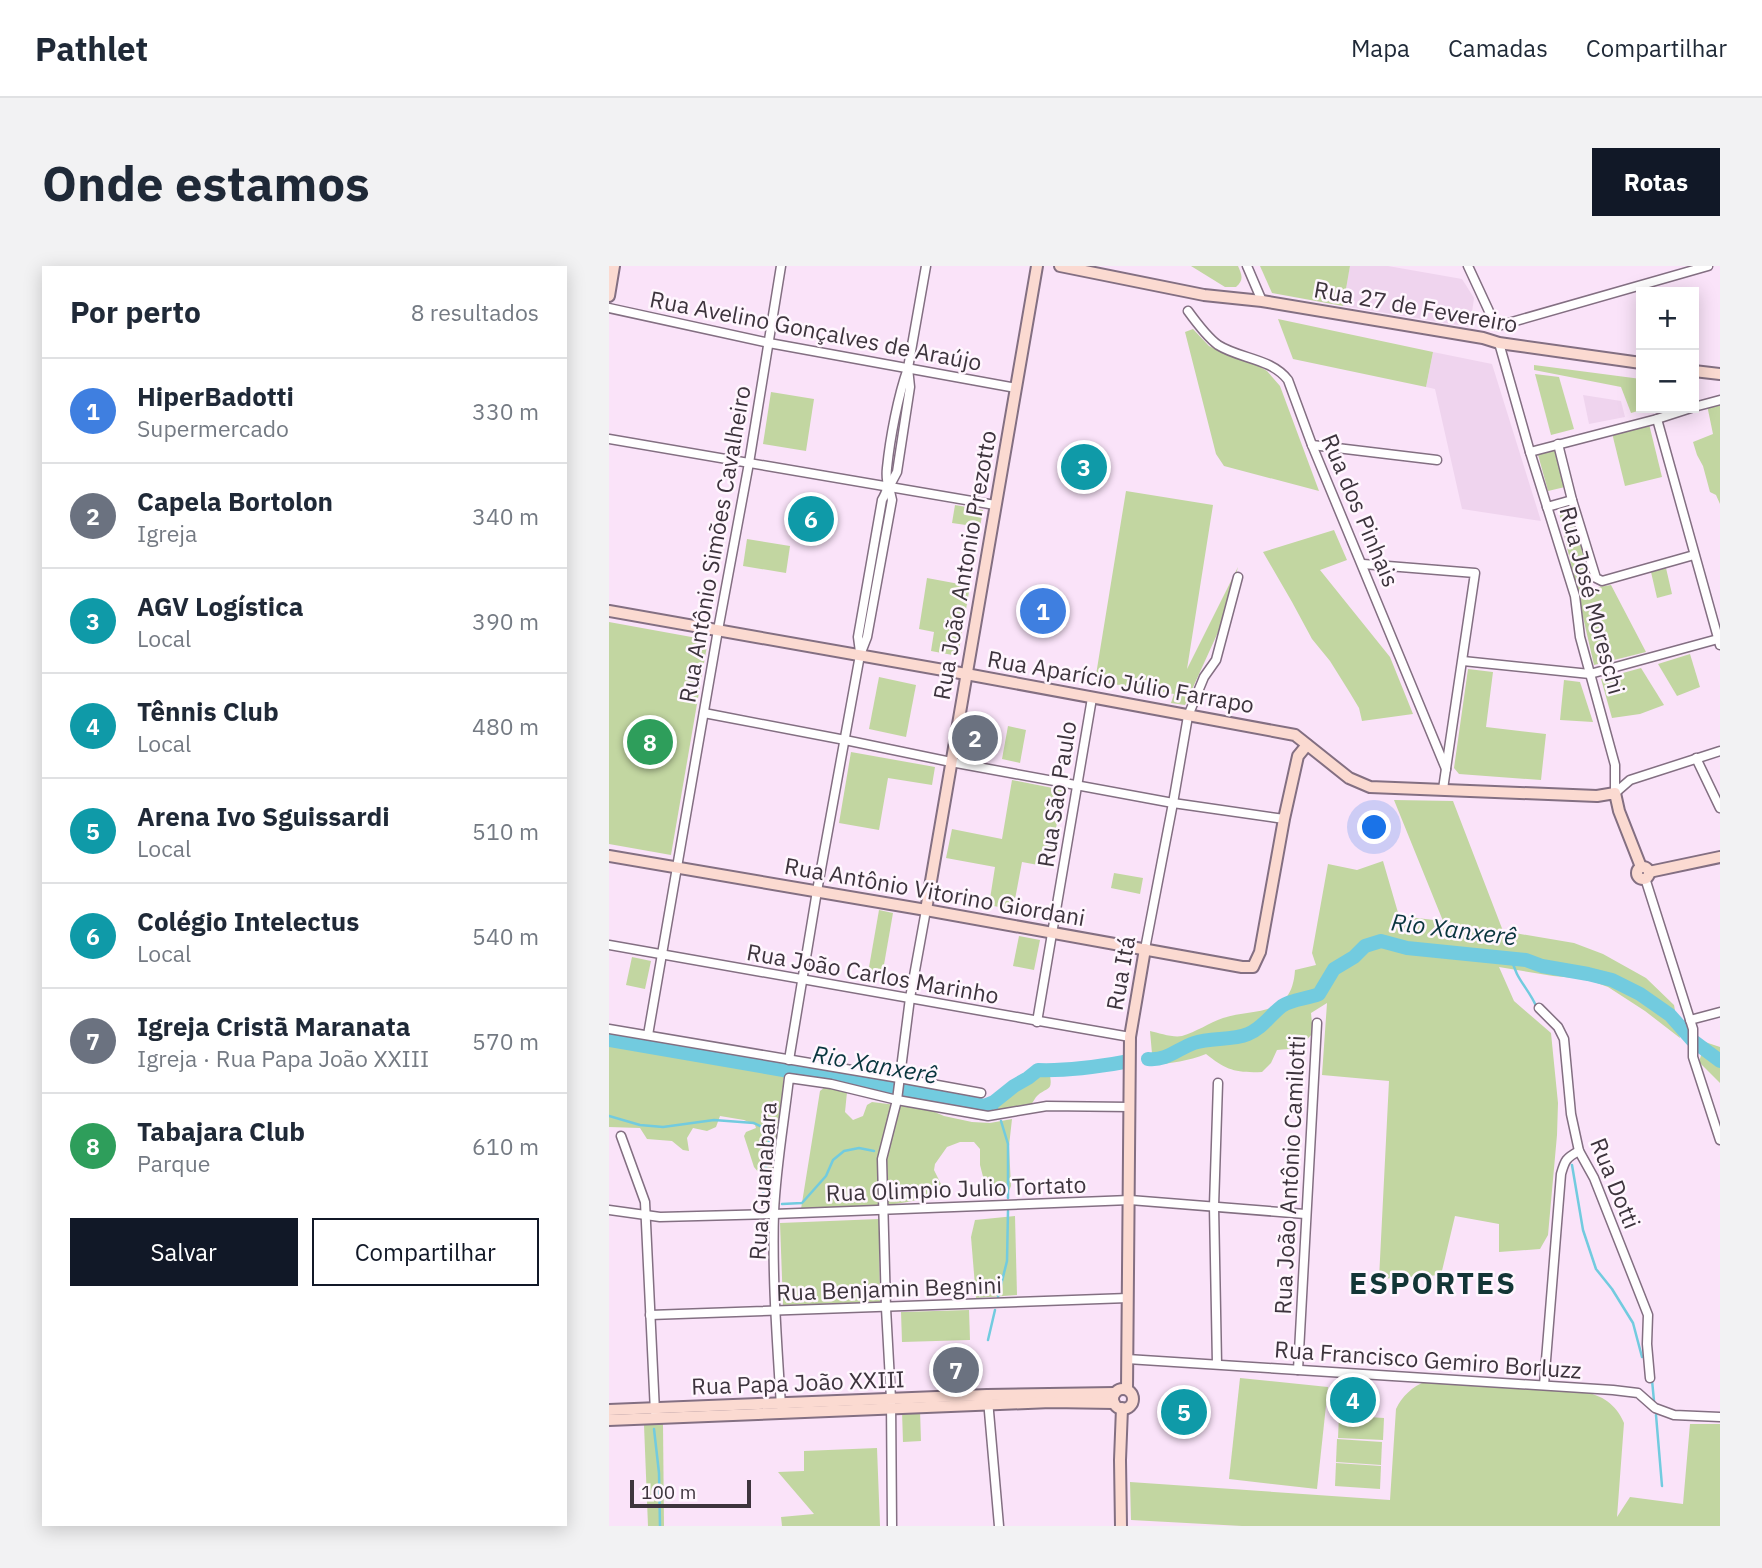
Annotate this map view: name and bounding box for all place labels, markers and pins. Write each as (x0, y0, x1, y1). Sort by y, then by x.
pin: 3 (1061, 441, 1107, 493)
pin: 6 (788, 493, 834, 545)
pin: 1 (1020, 585, 1066, 637)
pin: 2 (952, 712, 998, 764)
pin: 8 (627, 716, 673, 768)
pin: 7 (933, 1344, 979, 1396)
pin: 4 (1330, 1374, 1376, 1426)
pin: 5 (1161, 1386, 1207, 1438)

